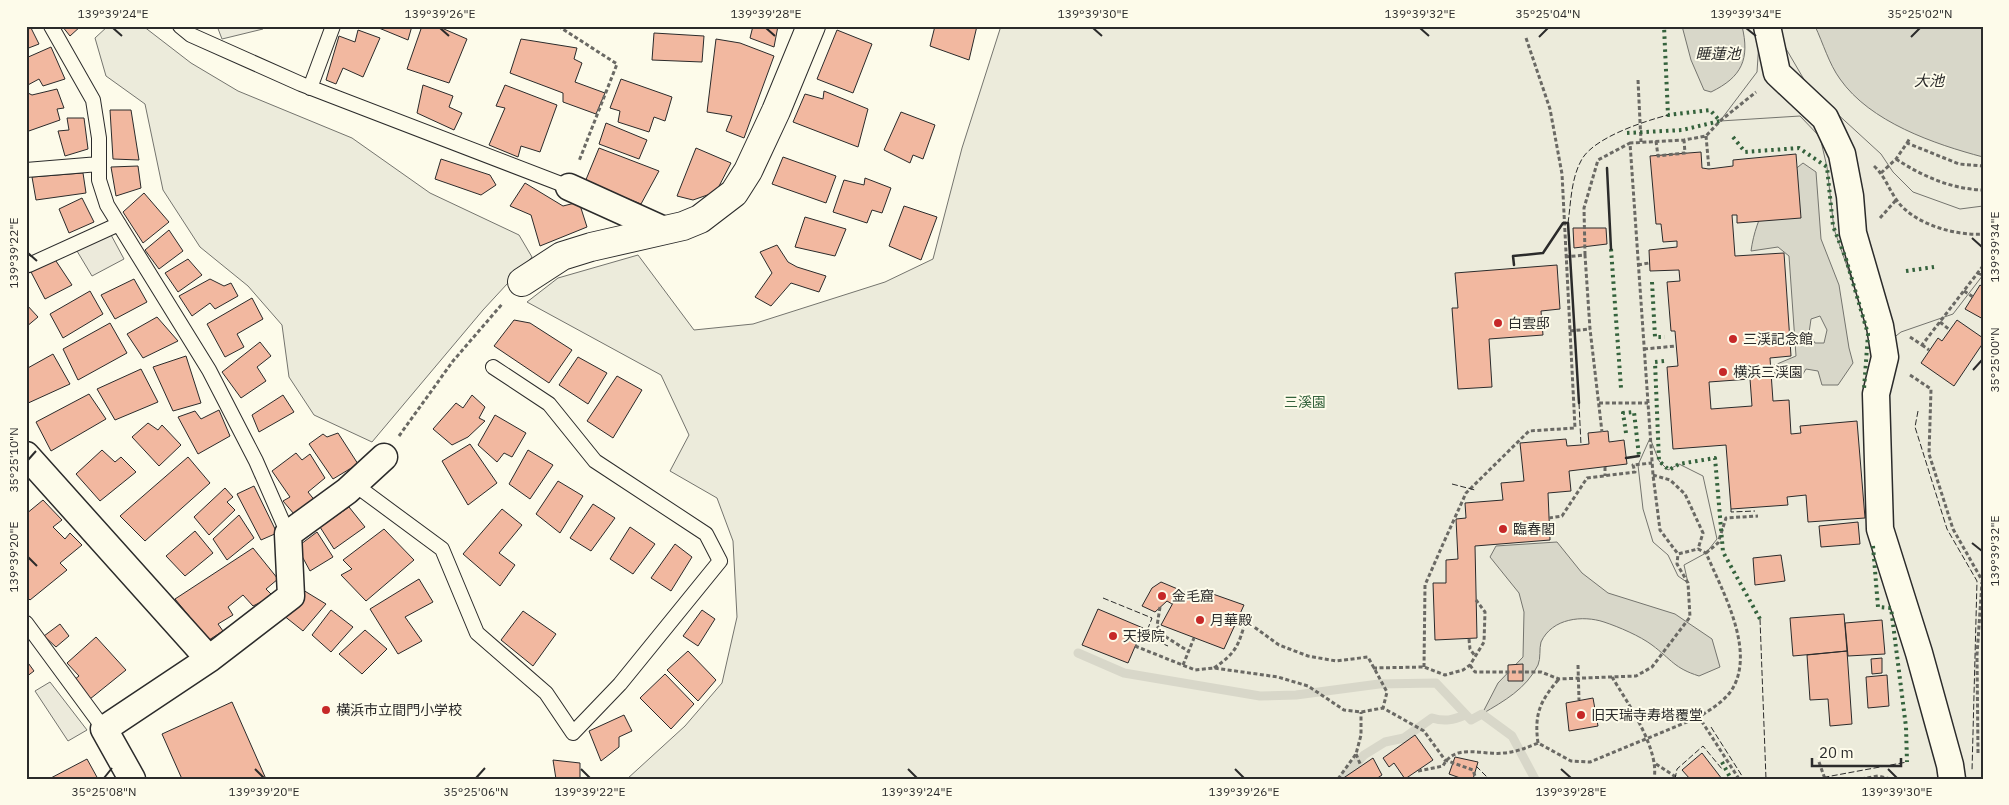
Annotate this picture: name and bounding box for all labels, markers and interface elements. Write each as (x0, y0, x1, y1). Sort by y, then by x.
text: 139°39'24"E (78, 6, 148, 21)
text: 139°39'26"E (405, 6, 475, 21)
text: 139°39'28"E (731, 6, 801, 21)
text: 139°39'30"E (1058, 6, 1128, 21)
text: 139°39'32"E (1385, 6, 1455, 21)
text: 35°25'04"N (1515, 6, 1581, 21)
text: 139°39'34"E (1711, 6, 1781, 21)
text: 35°25'02"N (1887, 6, 1953, 21)
water label: 睡蓮池 (1695, 44, 1742, 63)
water label: 大池 (1914, 71, 1946, 90)
text: 139°39'34"E (1987, 212, 2002, 282)
text: 139°39'22"E (6, 218, 21, 288)
place label: 白雲邸 (1508, 314, 1550, 332)
marker: 白雲邸 (1492, 317, 1504, 329)
text: 35°25'00"N (1987, 327, 2002, 393)
place label: 三渓記念館 (1743, 330, 1813, 348)
marker: 三渓記念館 (1727, 333, 1739, 345)
place label: 横浜三渓園 (1733, 363, 1803, 381)
marker: 横浜三渓園 (1717, 366, 1729, 378)
park label: 三溪園 (1284, 393, 1326, 411)
text: 35°25'10"N (6, 427, 21, 493)
text: 139°39'32"E (1987, 516, 2002, 586)
place label: 臨春閣 (1513, 520, 1555, 538)
text: 139°39'20"E (6, 522, 21, 592)
marker: 臨春閣 (1497, 523, 1509, 535)
place label: 金毛窟 (1172, 587, 1214, 605)
marker: 金毛窟 (1156, 590, 1168, 602)
place label: 月華殿 (1210, 611, 1252, 629)
marker: 月華殿 (1194, 614, 1206, 626)
place label: 天授院 (1123, 627, 1165, 645)
marker: 天授院 (1107, 630, 1119, 642)
place label: 横浜市立間門小学校 (336, 701, 462, 719)
marker: 横浜市立間門小学校 (320, 704, 332, 716)
place label: 旧天瑞寺寿塔覆堂 (1591, 706, 1703, 724)
marker: 旧天瑞寺寿塔覆堂 (1575, 709, 1587, 721)
scale bar (1812, 735, 1900, 767)
text: 20 m (1819, 743, 1854, 762)
text: 35°25'08"N (71, 784, 137, 799)
text: 139°39'20"E (229, 784, 299, 799)
text: 35°25'06"N (443, 784, 509, 799)
text: 139°39'22"E (555, 784, 625, 799)
text: 139°39'24"E (882, 784, 952, 799)
text: 139°39'26"E (1209, 784, 1279, 799)
text: 139°39'28"E (1536, 784, 1606, 799)
text: 139°39'30"E (1862, 784, 1932, 799)

